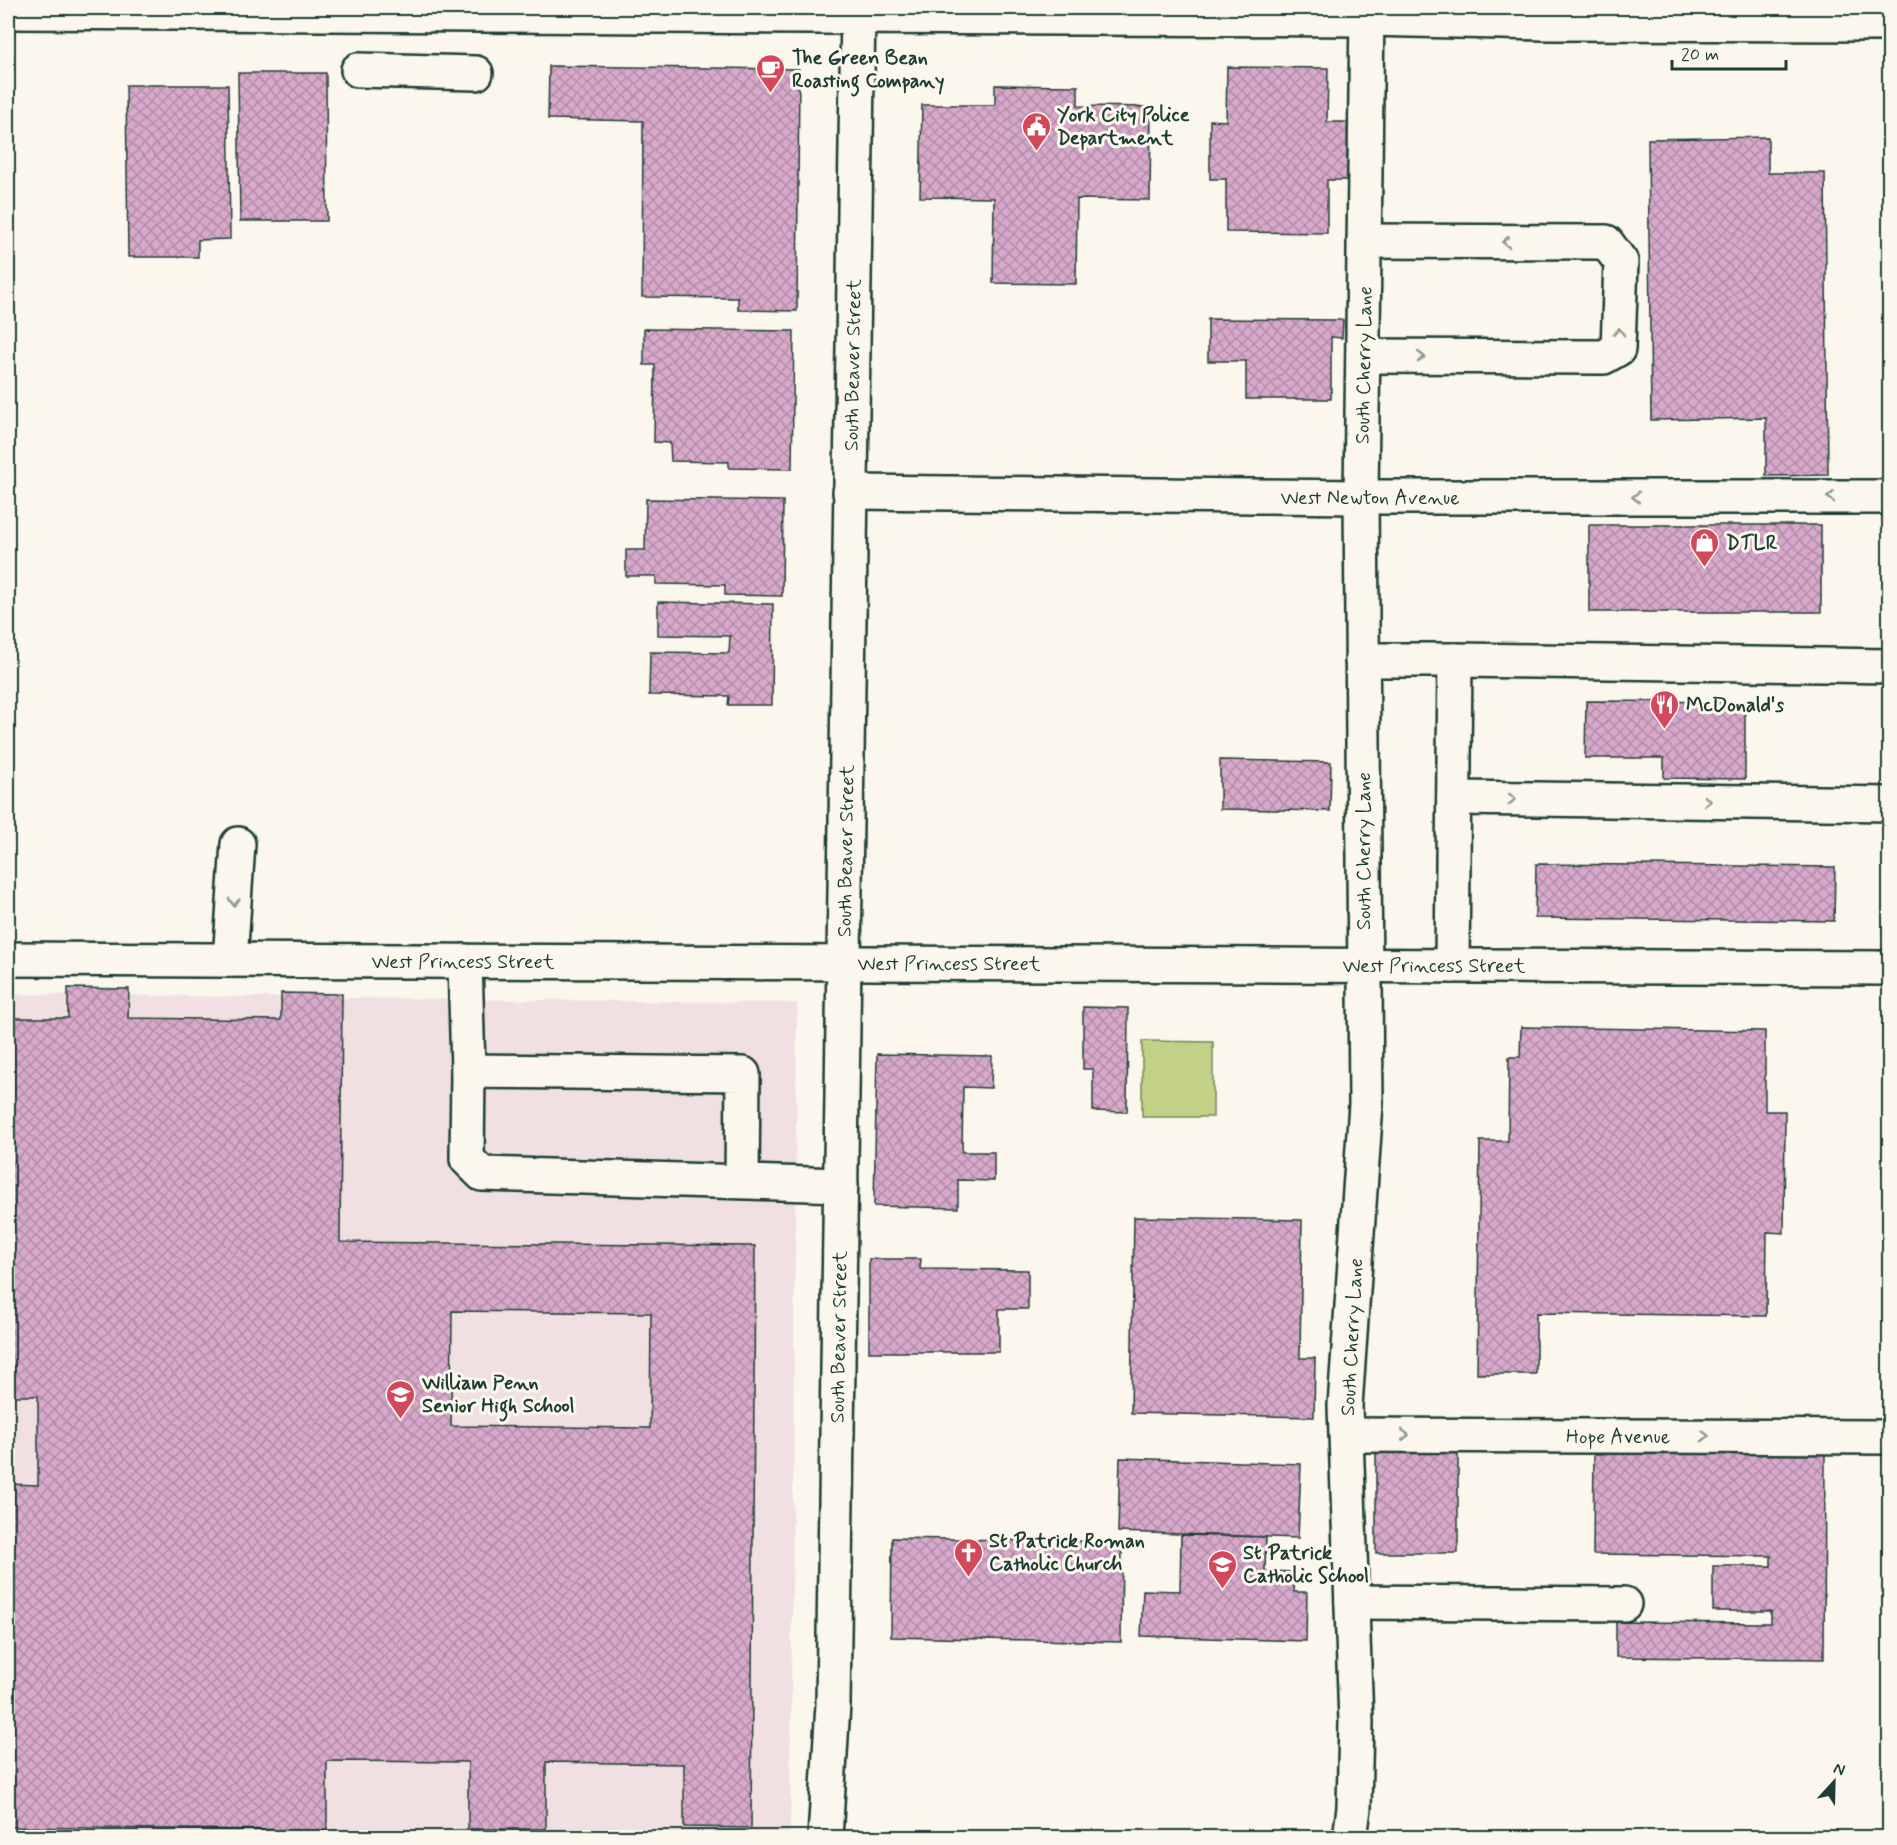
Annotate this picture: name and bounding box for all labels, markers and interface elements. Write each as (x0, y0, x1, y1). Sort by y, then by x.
scale bar (1672, 33, 1786, 71)
text: 20 m (1681, 43, 1719, 67)
place label: The Green Bean Roasting Company (792, 45, 944, 97)
cafe icon: The Green Bean Roasting Company (755, 52, 787, 94)
place label: York City Police Department (1057, 102, 1190, 152)
public building icon: York City Police Department (1020, 110, 1052, 152)
one-way arrow (1501, 236, 1510, 248)
street label: South Beaver Street (838, 278, 869, 451)
street label: South Cherry Lane (1350, 286, 1379, 444)
one-way arrow (1612, 327, 1625, 336)
one-way arrow (1417, 351, 1426, 363)
street label: West Newton Avenue (1280, 485, 1460, 512)
one-way arrow (1632, 491, 1641, 503)
one-way arrow (1827, 491, 1836, 503)
shop icon: DTLR (1689, 526, 1721, 568)
place label: DTLR (1726, 530, 1778, 557)
restaurant icon: McDonald's (1649, 688, 1681, 730)
place label: McDonald's (1686, 692, 1784, 719)
street label: South Beaver Street (831, 764, 862, 937)
street label: South Cherry Lane (1351, 772, 1378, 930)
one-way arrow (1508, 792, 1517, 805)
one-way arrow (1703, 795, 1712, 807)
one-way arrow (227, 897, 240, 906)
street label: West Princess Street (372, 949, 555, 976)
street label: West Princess Street (858, 951, 1041, 978)
street label: West Princess Street (1343, 953, 1526, 980)
street label: South Beaver Street (824, 1250, 855, 1423)
street label: South Cherry Lane (1335, 1257, 1370, 1417)
place label: William Penn Senior High School (421, 1370, 575, 1422)
school or university icon: William Penn Senior High School (385, 1378, 417, 1420)
street label: Hope Avenue (1566, 1424, 1670, 1451)
one-way arrow (1401, 1429, 1410, 1442)
one-way arrow (1701, 1430, 1710, 1442)
place label: St Patrick Roman Catholic Church (989, 1528, 1145, 1578)
church icon: St Patrick Roman Catholic Church (952, 1536, 984, 1578)
place label: St Patrick Catholic School (1243, 1540, 1369, 1590)
school or university icon: St Patrick Catholic School (1206, 1548, 1238, 1590)
north arrow (1804, 1752, 1864, 1812)
text: N (1830, 1758, 1848, 1781)

